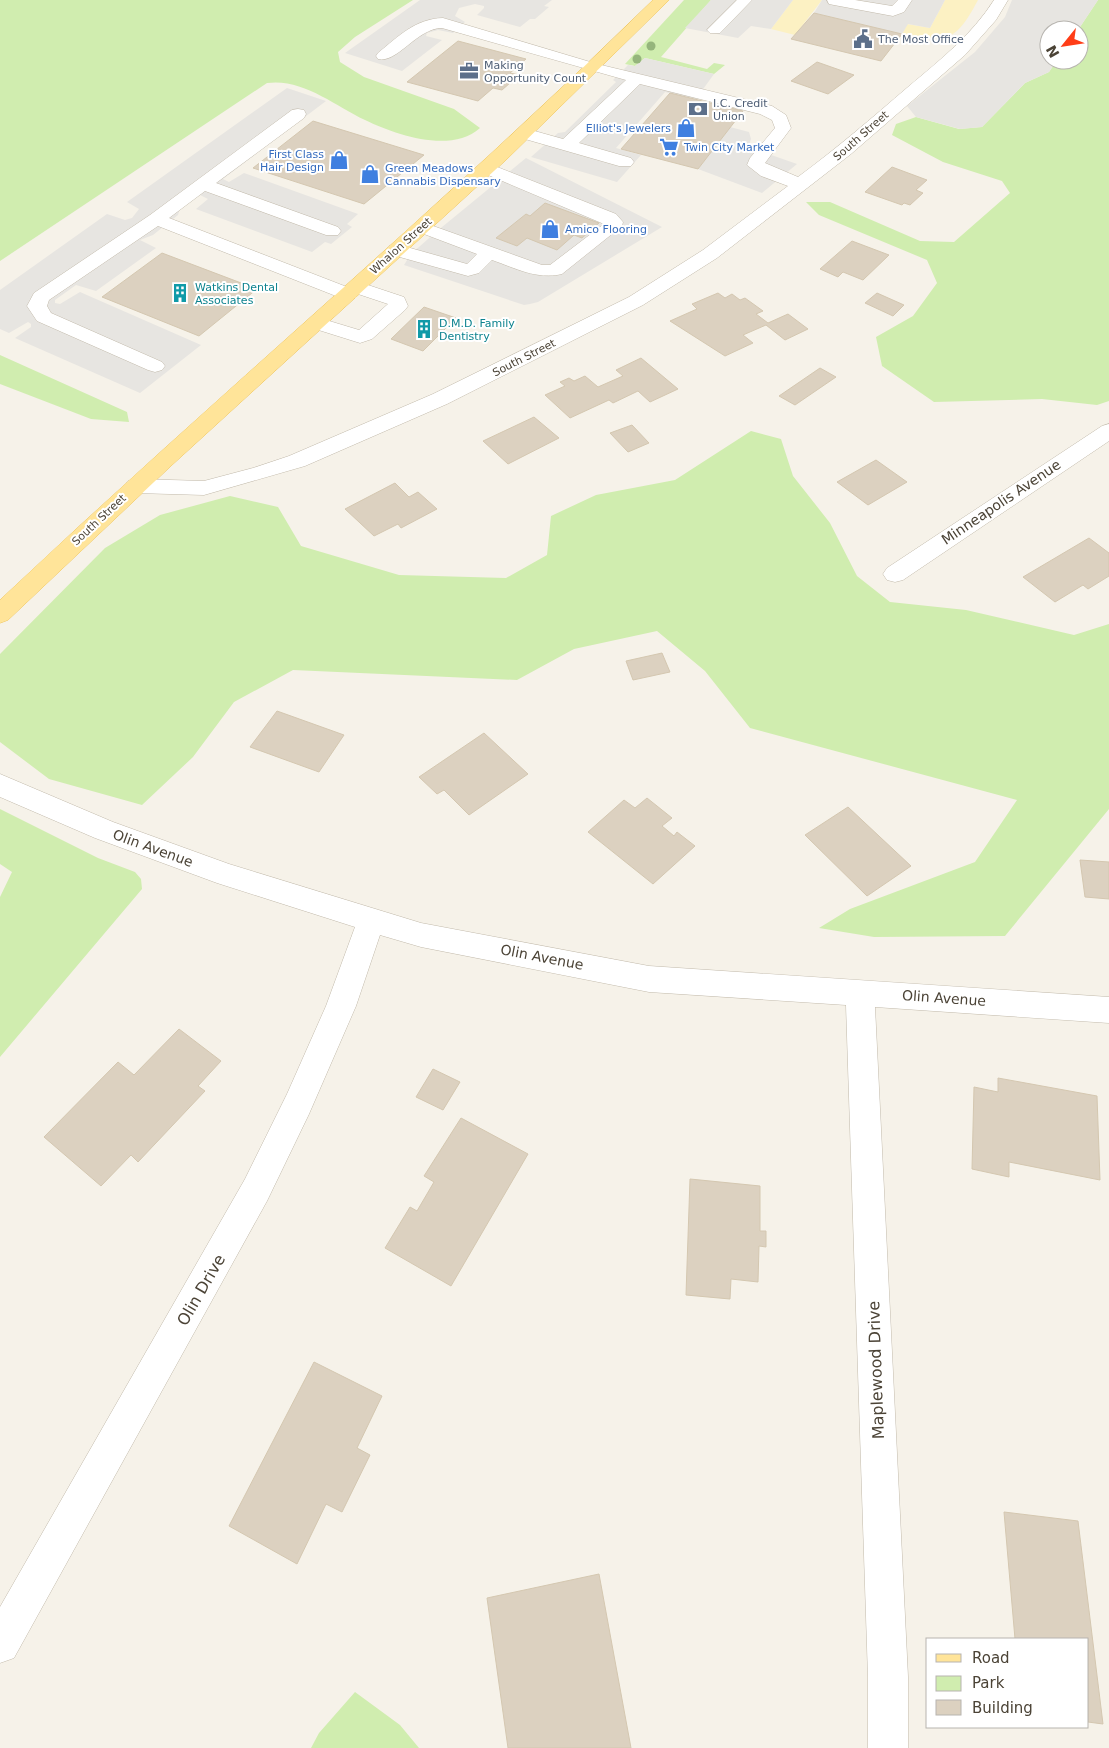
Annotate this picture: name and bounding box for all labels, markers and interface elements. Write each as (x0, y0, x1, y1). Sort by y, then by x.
north arrow (1039, 20, 1089, 70)
public building icon: The Most Office (852, 28, 874, 50)
place label: The Most Office (877, 33, 964, 46)
text: N (1043, 42, 1063, 61)
place label: Making Opportunity Count (484, 59, 587, 85)
office icon: Making Opportunity Count (458, 60, 480, 82)
place label: I.C. Credit Union (713, 97, 768, 123)
bank icon: I.C. Credit Union (687, 98, 709, 120)
street label: South Street (831, 108, 892, 164)
shop icon: Elliot's Jewelers (675, 117, 697, 139)
place label: Elliot's Jewelers (586, 122, 671, 135)
supermarket icon: Twin City Market (658, 136, 680, 158)
place label: Twin City Market (683, 141, 775, 154)
place label: First Class Hair Design (260, 148, 324, 174)
shop icon: First Class Hair Design (328, 149, 350, 171)
place label: Green Meadows Cannabis Dispensary (385, 162, 501, 188)
shop icon: Green Meadows Cannabis Dispensary (359, 163, 381, 185)
street label: Whalon Street (368, 215, 435, 277)
shop icon: Amico Flooring (539, 218, 561, 240)
place label: Amico Flooring (565, 223, 647, 236)
place label: Watkins Dental Associates (195, 281, 278, 307)
building icon: Watkins Dental Associates (169, 282, 191, 304)
place label: D.M.D. Family Dentistry (439, 317, 515, 343)
building icon: D.M.D. Family Dentistry (413, 318, 435, 340)
street label: South Street (490, 336, 558, 379)
street label: Minneapolis Avenue (939, 456, 1063, 548)
street label: South Street (69, 491, 129, 548)
street label: Olin Avenue (111, 826, 195, 870)
street label: Olin Avenue (499, 941, 585, 973)
street label: Olin Avenue (901, 987, 987, 1009)
street label: Olin Drive (173, 1251, 229, 1329)
street label: Maplewood Drive (864, 1300, 888, 1440)
legend (926, 1638, 1089, 1728)
text: Road (972, 1649, 1010, 1667)
text: Park (972, 1674, 1005, 1692)
text: Building (972, 1699, 1033, 1717)

